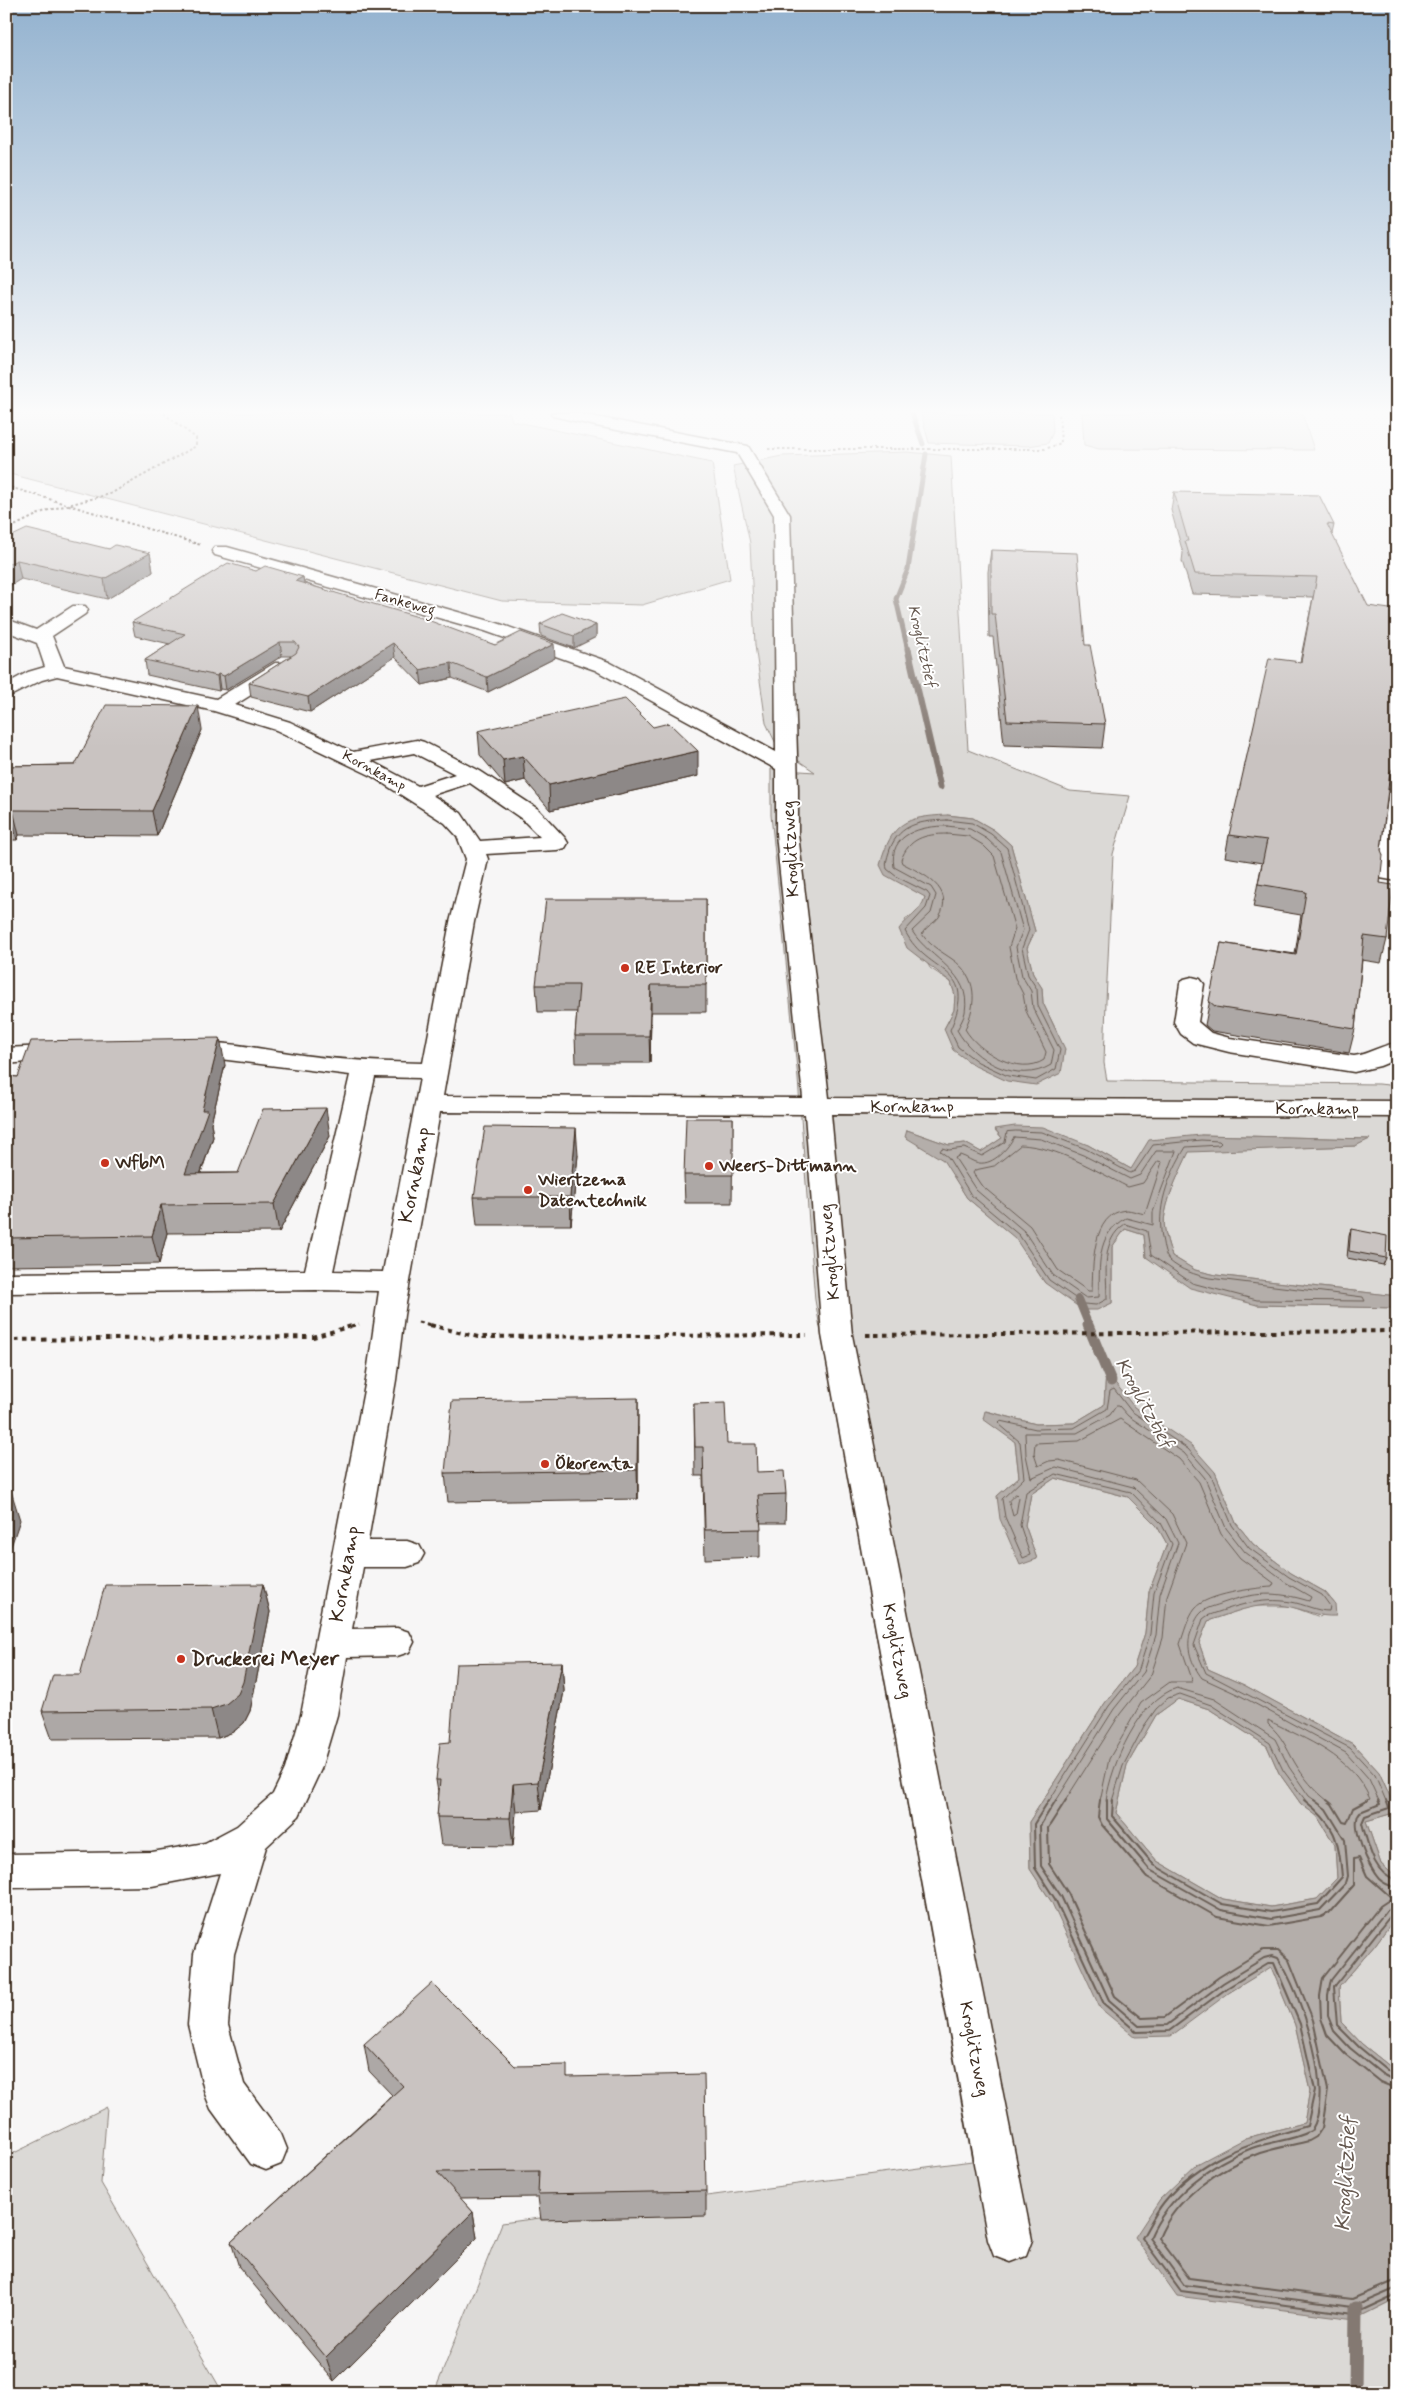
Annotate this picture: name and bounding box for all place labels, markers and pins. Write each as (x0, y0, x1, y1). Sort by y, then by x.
place label: RE Interior (635, 956, 723, 980)
marker: RE Interior (619, 962, 631, 974)
place label: WfbM (114, 1151, 165, 1175)
place label: Weers-Dittmann (718, 1154, 857, 1178)
marker: WfbM (99, 1157, 111, 1169)
marker: Weers-Dittmann (703, 1160, 715, 1172)
place label: Wiertzema Datentechnik (537, 1168, 648, 1213)
marker: Wiertzema Datentechnik (522, 1184, 534, 1196)
place label: Ökorenta (555, 1452, 634, 1476)
marker: Ökorenta (539, 1458, 551, 1470)
place label: Druckerei Meyer (191, 1645, 340, 1673)
marker: Druckerei Meyer (175, 1653, 187, 1665)

